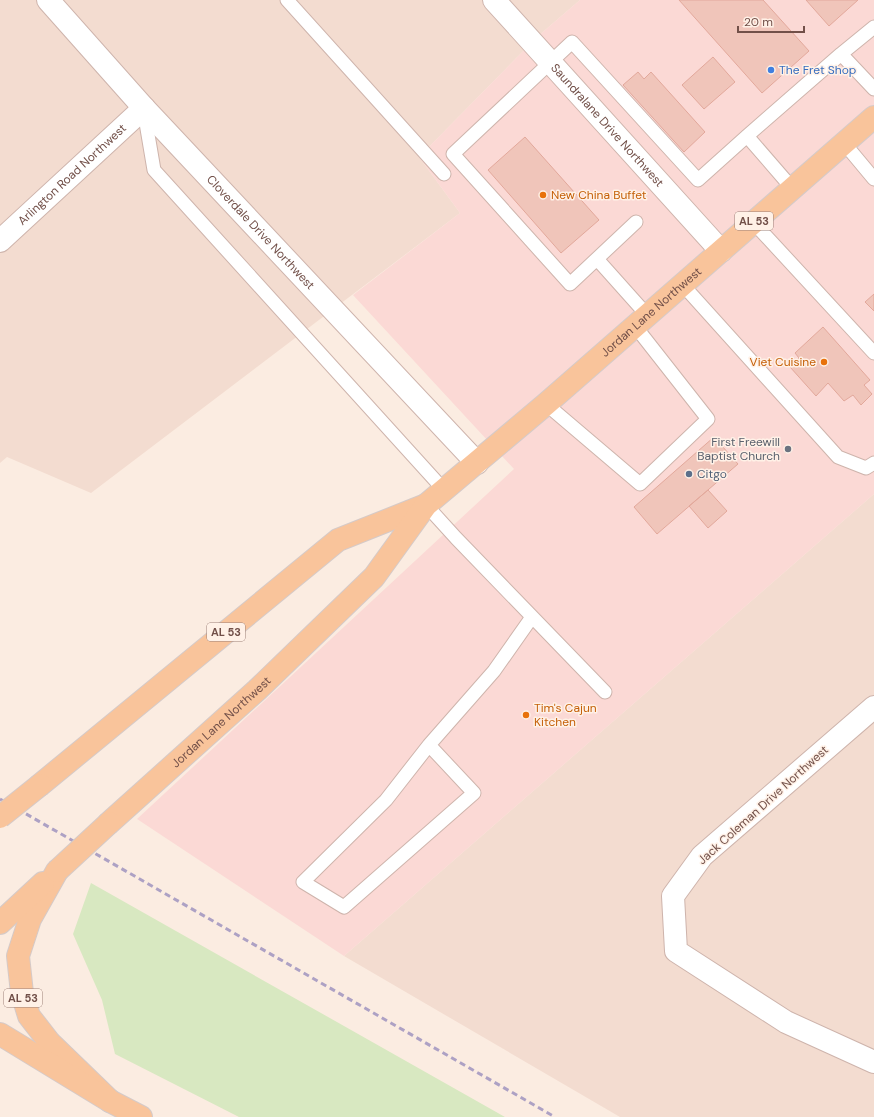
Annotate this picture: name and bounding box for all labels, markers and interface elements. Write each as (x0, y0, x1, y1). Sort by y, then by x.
scale bar (738, 8, 804, 34)
text: 20 m (744, 14, 773, 30)
street label: Saundralane Drive Northwest (547, 60, 668, 191)
place label: The Fret Shop (779, 62, 856, 78)
marker: The Fret Shop (766, 65, 776, 75)
street label: Arlington Road Northwest (14, 120, 130, 229)
street label: Cloverdale Drive Northwest (203, 172, 318, 293)
place label: New China Buffet (551, 187, 647, 203)
marker: New China Buffet (538, 190, 548, 200)
road number: AL 53 (735, 212, 773, 230)
street label: Jordan Lane Northwest (597, 263, 705, 361)
place label: Viet Cuisine (750, 354, 816, 370)
marker: Viet Cuisine (819, 357, 829, 367)
place label: First Freewill Baptist Church (697, 434, 780, 464)
marker: First Freewill Baptist Church (783, 444, 793, 454)
place label: Citgo (697, 466, 727, 482)
marker: Citgo (684, 469, 694, 479)
road number: AL 53 (207, 623, 245, 641)
street label: Jordan Lane Northwest (168, 673, 275, 771)
place label: Tim's Cajun Kitchen (534, 700, 597, 730)
marker: Tim's Cajun Kitchen (521, 710, 531, 720)
street label: Jack Coleman Drive Northwest (694, 742, 832, 868)
road number: AL 53 (4, 989, 42, 1007)

